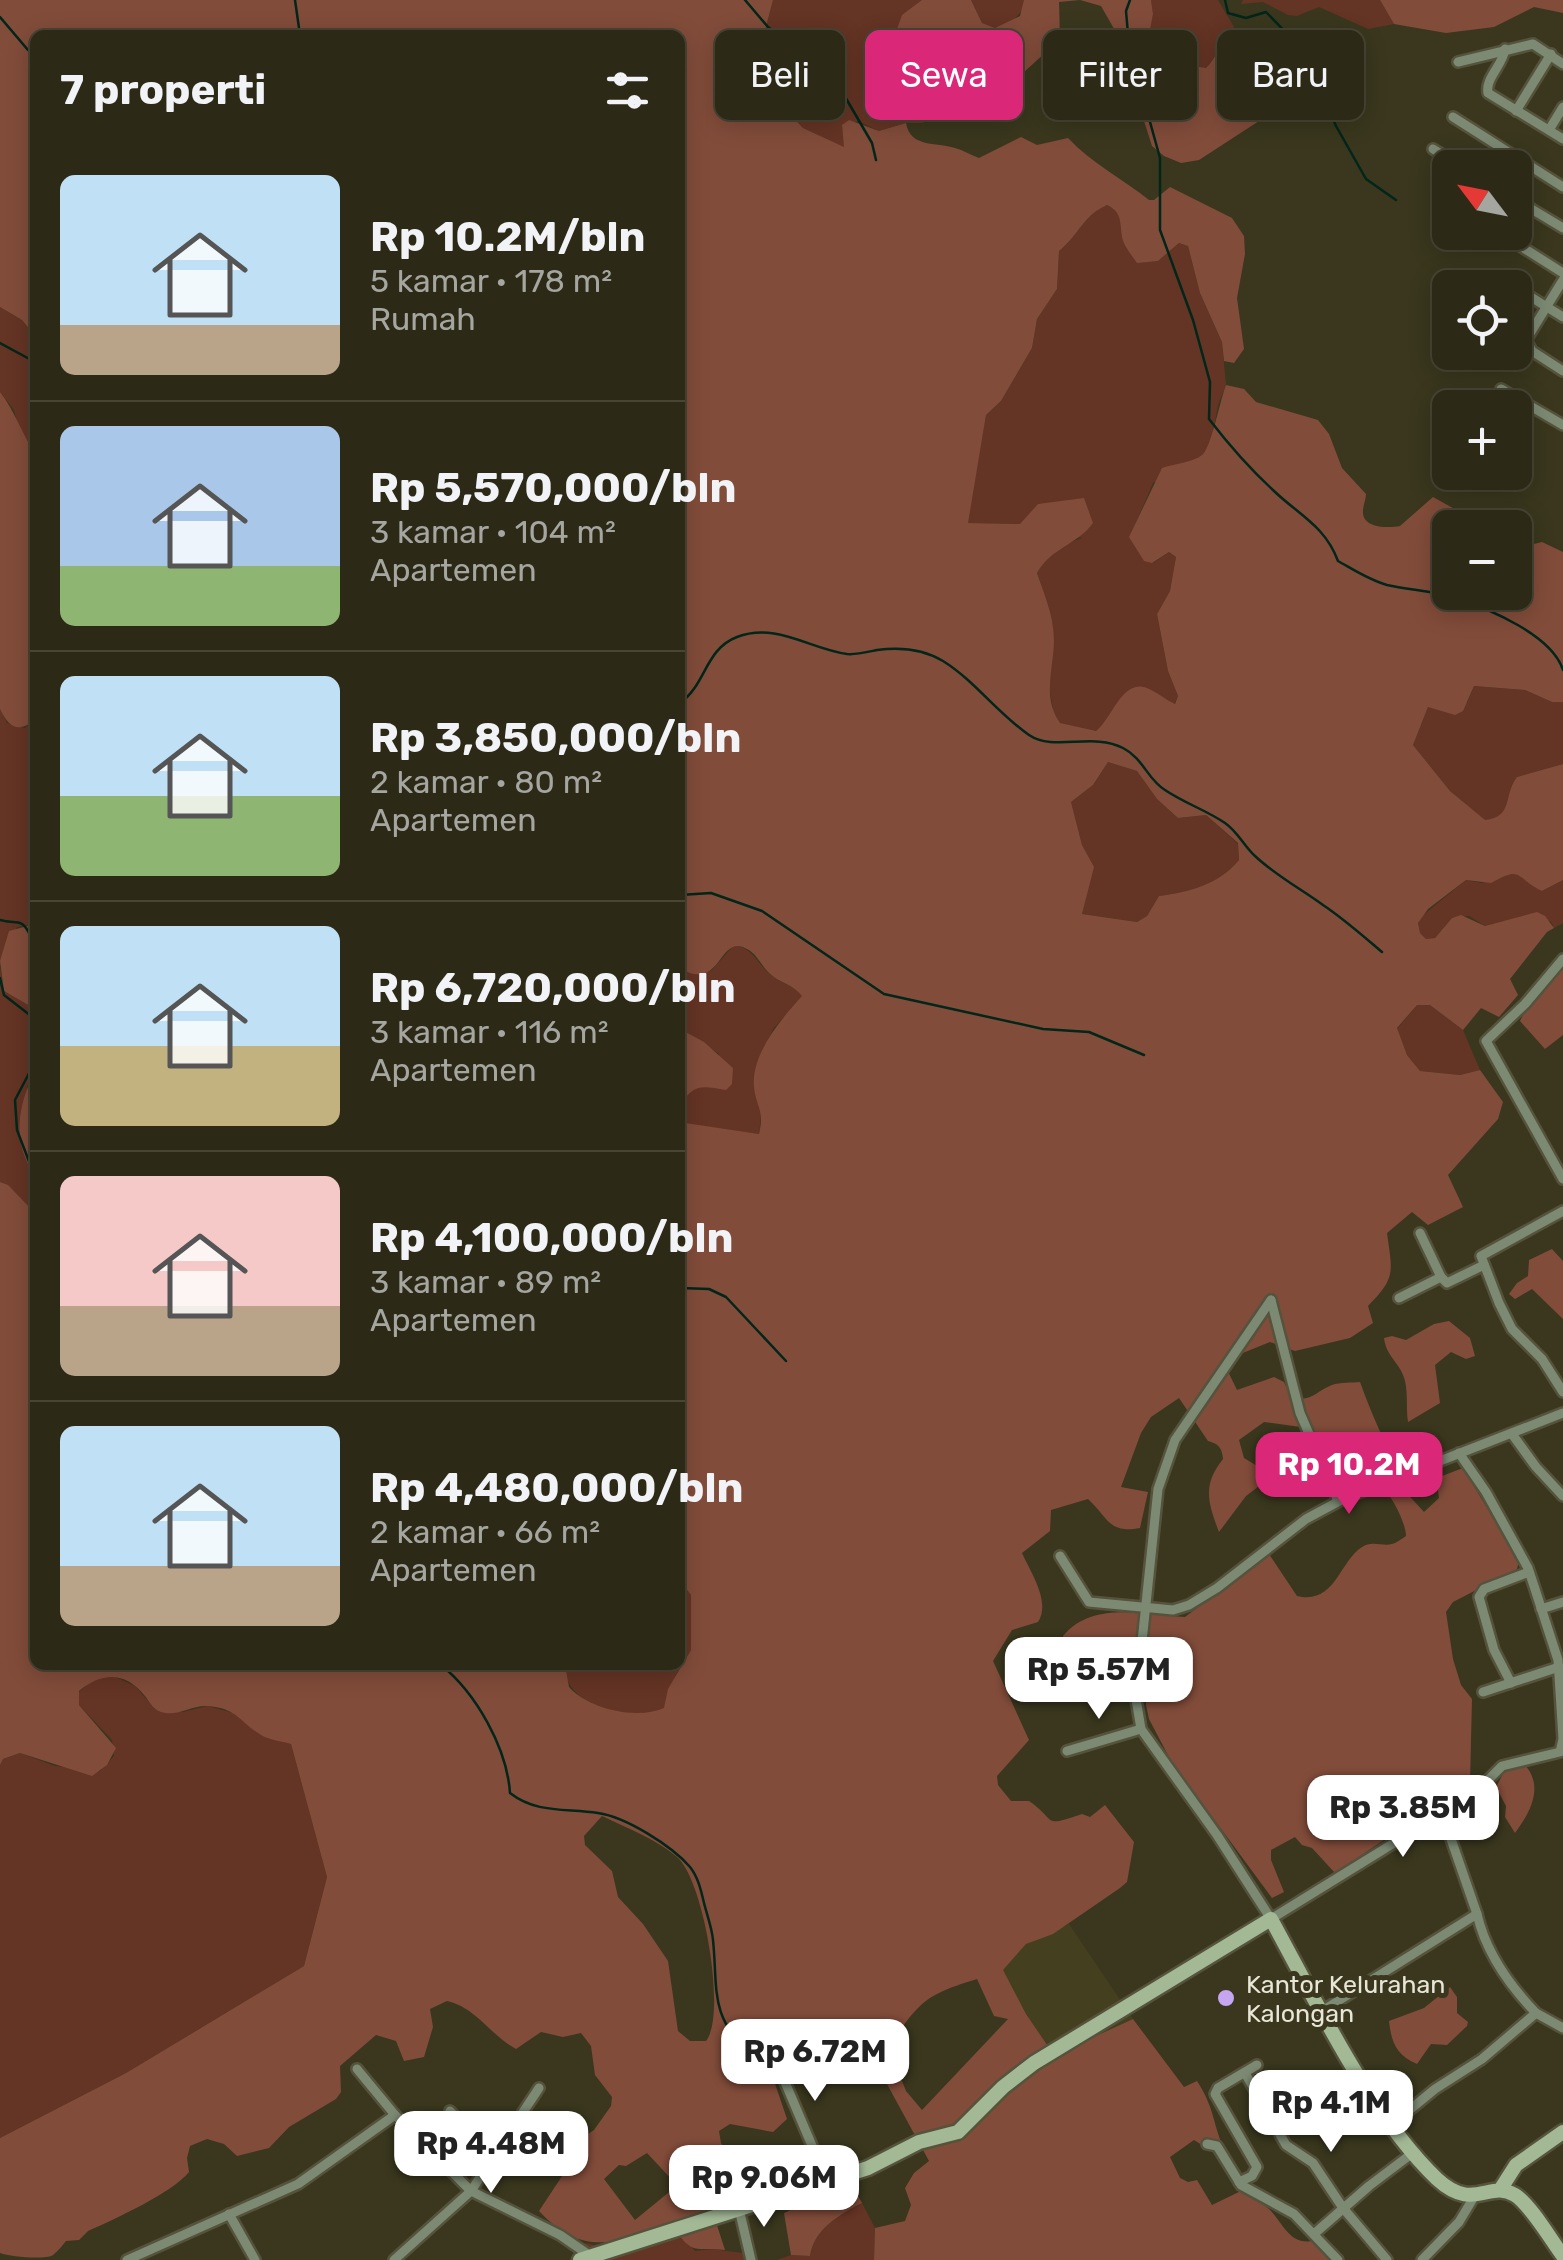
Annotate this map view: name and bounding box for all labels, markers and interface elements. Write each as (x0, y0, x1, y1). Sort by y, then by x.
chip: Beli (715, 30, 845, 120)
chip: Sewa (865, 30, 1023, 120)
chip: Filter (1043, 30, 1197, 120)
chip: Baru (1217, 30, 1364, 120)
icon: filters (600, 63, 655, 118)
text: 7 properti (60, 65, 266, 115)
north arrow (1432, 150, 1532, 250)
map controls (1432, 150, 1532, 610)
text: Rp 10.2M/bln (370, 212, 646, 262)
icon: home (140, 215, 260, 335)
text: 5 kamar · 178 m² (370, 262, 612, 300)
button: locate (1432, 270, 1532, 370)
text: Rumah (370, 300, 476, 338)
button: + (1432, 390, 1532, 490)
text: Rp 5,570,000/bln (370, 463, 737, 513)
icon: home (140, 466, 260, 586)
button: − (1432, 510, 1532, 610)
text: 3 kamar · 104 m² (370, 513, 616, 551)
text: Apartemen (370, 551, 537, 589)
text: Rp 3,850,000/bln (370, 713, 741, 763)
icon: home (140, 716, 260, 836)
text: 2 kamar · 80 m² (370, 763, 602, 801)
text: Apartemen (370, 801, 537, 839)
text: Rp 6,720,000/bln (370, 963, 736, 1013)
icon: home (140, 966, 260, 1086)
text: 3 kamar · 116 m² (370, 1013, 609, 1051)
text: Apartemen (370, 1051, 537, 1089)
text: Rp 4,100,000/bln (370, 1213, 733, 1263)
icon: home (140, 1216, 260, 1336)
text: 3 kamar · 89 m² (370, 1263, 601, 1301)
text: Apartemen (370, 1301, 537, 1339)
pin: Rp 10.2M (1246, 1432, 1452, 1517)
text: Rp 10.2M (1278, 1445, 1420, 1483)
text: Rp 4,480,000/bln (370, 1463, 744, 1513)
icon: home (140, 1466, 260, 1586)
text: 2 kamar · 66 m² (370, 1513, 600, 1551)
text: Apartemen (370, 1551, 537, 1589)
pin: Rp 5.57M (996, 1637, 1202, 1722)
text: Rp 5.57M (1027, 1650, 1171, 1688)
pin: Rp 3.85M (1300, 1775, 1506, 1860)
text: Rp 3.85M (1329, 1788, 1477, 1826)
place label: Kantor Kelurahan Kalongan (1246, 1970, 1445, 2028)
marker: Kantor Kelurahan Kalongan (1215, 1987, 1237, 2009)
pin: Rp 6.72M (712, 2019, 918, 2104)
text: Rp 6.72M (743, 2032, 887, 2070)
pin: Rp 4.1M (1239, 2070, 1423, 2155)
text: Rp 4.1M (1271, 2083, 1391, 2121)
pin: Rp 4.48M (388, 2111, 594, 2196)
text: Rp 4.48M (416, 2124, 566, 2162)
pin: Rp 9.06M (661, 2145, 867, 2230)
text: Rp 9.06M (691, 2158, 837, 2196)

